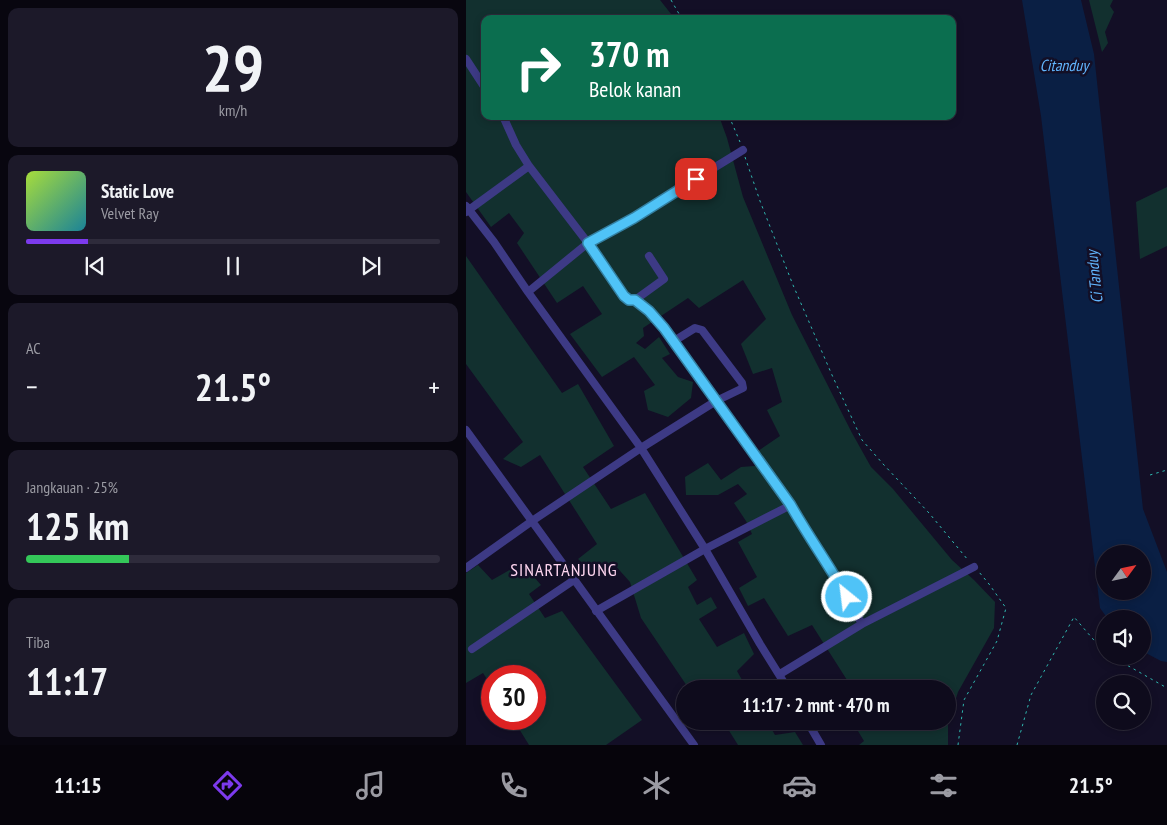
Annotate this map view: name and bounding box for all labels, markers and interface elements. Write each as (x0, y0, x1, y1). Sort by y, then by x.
text: 29 (202, 25, 264, 109)
text: 370 m (589, 31, 670, 77)
icon: right (506, 35, 571, 100)
water label: Citanduy (1040, 55, 1090, 75)
text: Belok kanan (589, 75, 681, 103)
text: km/h (219, 100, 247, 120)
pin (675, 158, 717, 200)
icon: arrive (682, 165, 710, 193)
text: Static Love (101, 179, 174, 203)
text: Velvet Ray (101, 203, 159, 223)
water label: Ci Tanduy (1081, 248, 1107, 304)
icon: previous (81, 252, 109, 280)
icon: pause (219, 252, 247, 280)
icon: next (357, 252, 385, 280)
text: AC (26, 338, 41, 358)
text: 21.5° (195, 362, 271, 411)
text: − (26, 368, 38, 405)
text: + (428, 368, 440, 405)
text: Jangkauan · 25% (26, 477, 118, 497)
text: 125 km (26, 501, 129, 550)
north arrow (1096, 545, 1151, 600)
map controls (1096, 545, 1151, 730)
district label: SINARTANJUNG (510, 558, 618, 581)
position arrow (820, 570, 872, 622)
button: sound (1096, 610, 1151, 665)
text: Tiba (26, 632, 50, 652)
text: 11:17 (26, 656, 108, 705)
speed limit sign: 30 (481, 665, 546, 730)
button: search (1096, 675, 1151, 730)
text: 11:17 · 2 mnt · 470 m (742, 693, 890, 717)
icon: directions (210, 768, 245, 803)
icon: music (353, 768, 388, 803)
icon: phone (496, 768, 531, 803)
icon: climate (639, 768, 674, 803)
icon: car (782, 768, 817, 803)
icon: filters (926, 768, 961, 803)
text: 11:15 (54, 771, 102, 799)
text: 21.5° (1069, 771, 1113, 799)

